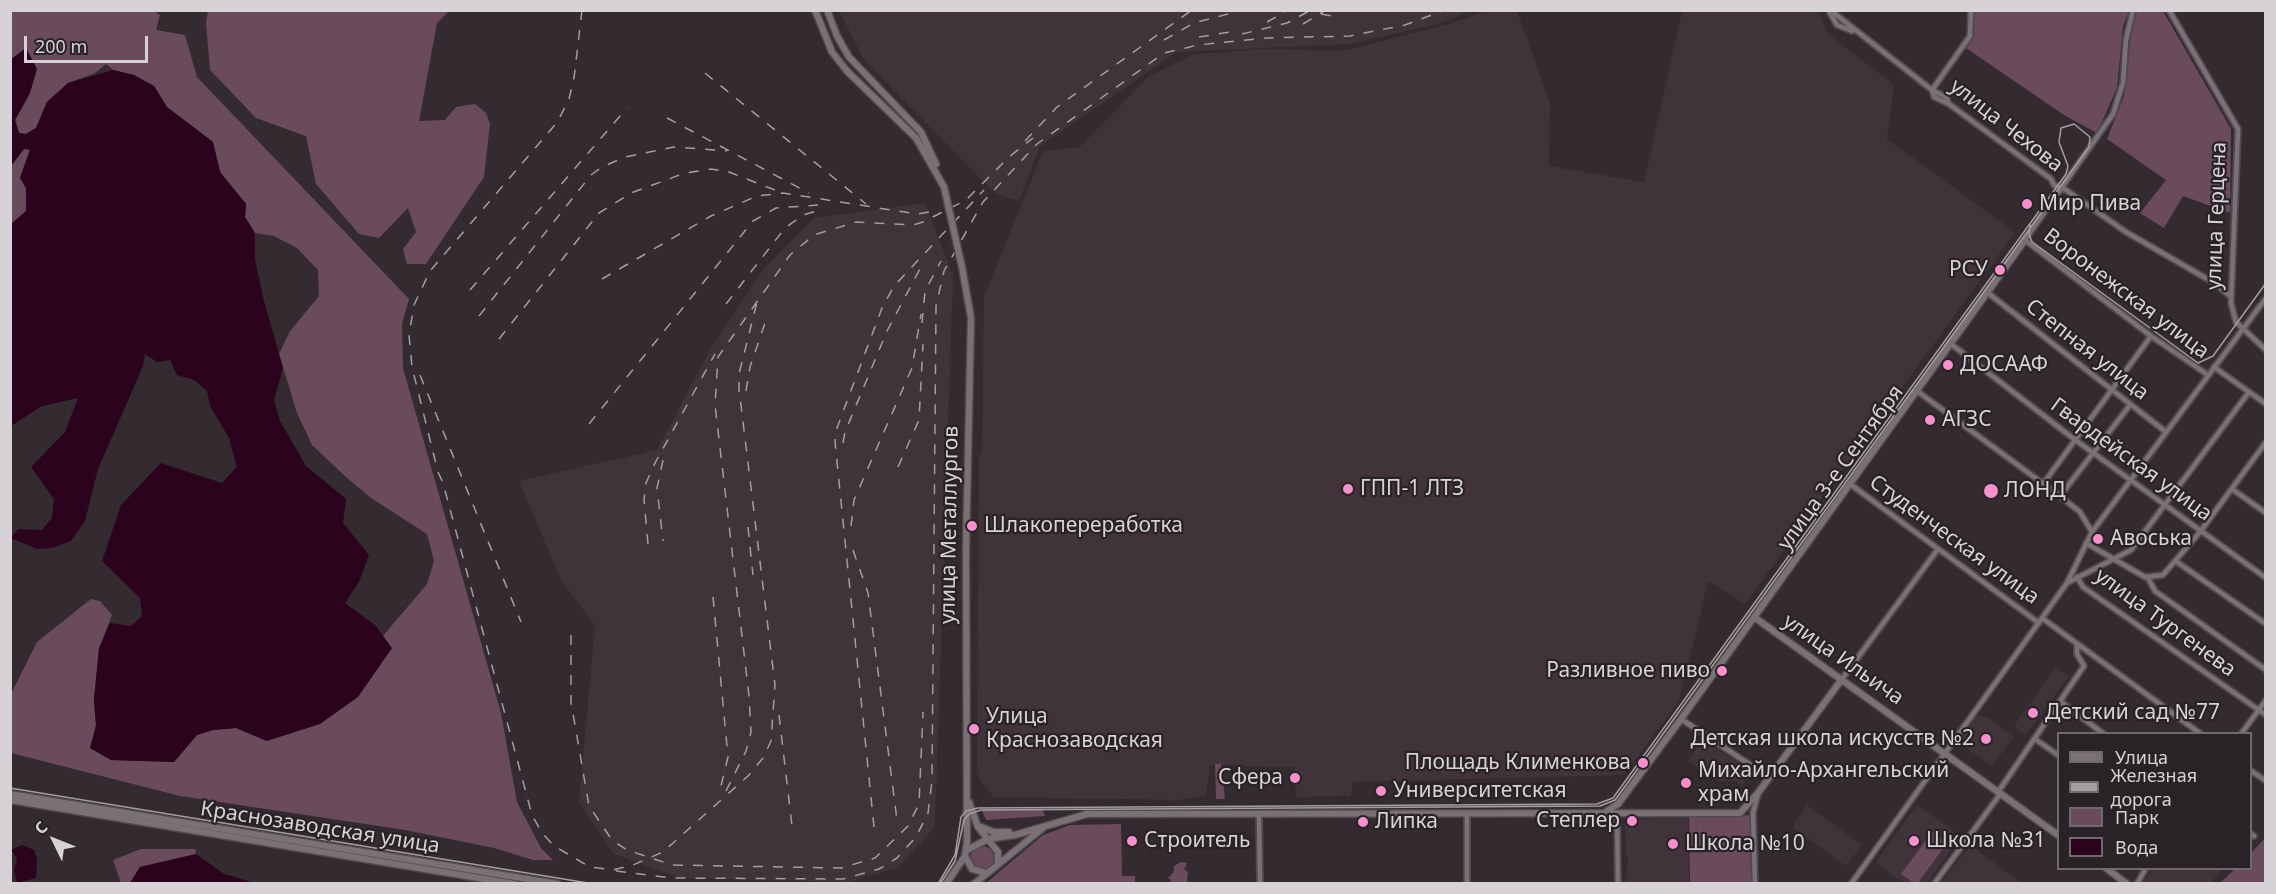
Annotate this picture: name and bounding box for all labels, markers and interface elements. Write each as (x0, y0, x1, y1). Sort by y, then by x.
scale bar (27, 24, 152, 62)
text: 200 m (35, 34, 87, 58)
street label: улица Чехова (1944, 74, 2068, 178)
street label: улица Герцена (2202, 142, 2232, 290)
place label: Мир Пива (2039, 191, 2141, 217)
marker: Мир Пива (2020, 197, 2034, 211)
street label: Воронежская улица (2038, 224, 2214, 364)
place label: РСУ (1949, 257, 1988, 283)
marker: РСУ (1993, 263, 2007, 277)
street label: Степная улица (2021, 294, 2153, 406)
place label: ДОСААФ (1960, 352, 2048, 378)
marker: ДОСААФ (1941, 358, 1955, 372)
street label: улица 3-е Сентября (1773, 381, 1909, 555)
street label: Гвардейская улица (2045, 393, 2217, 527)
place label: АГЗС (1942, 407, 1992, 433)
marker: АГЗС (1923, 413, 1937, 427)
street label: улица Металлургов (936, 426, 964, 624)
street label: Студенческая улица (1864, 470, 2044, 610)
place label: ГПП-1 ЛТЗ (1360, 476, 1464, 502)
place label: ЛОНД (2004, 478, 2066, 504)
marker: ГПП-1 ЛТЗ (1341, 482, 1355, 496)
marker: ЛОНД (1982, 482, 2000, 500)
place label: Шлакопереработка (984, 513, 1183, 539)
marker: Шлакопереработка (965, 519, 979, 533)
place label: Авоська (2110, 526, 2192, 552)
marker: Авоська (2091, 532, 2105, 546)
street label: улица Тургенева (2090, 563, 2240, 683)
street label: улица Ильича (1778, 609, 1908, 711)
place label: Разливное пиво (1546, 658, 1710, 684)
marker: Разливное пиво (1715, 664, 1729, 678)
place label: Детский сад №77 (2045, 700, 2220, 726)
place label: Улица Краснозаводская (986, 704, 1163, 754)
marker: Детский сад №77 (2026, 706, 2040, 720)
marker: Улица Краснозаводская (967, 722, 981, 736)
place label: Детская школа искусств №2 (1690, 726, 1974, 752)
marker: Детская школа искусств №2 (1979, 732, 1993, 746)
legend (2057, 732, 2252, 870)
text: Улица (2115, 745, 2168, 769)
place label: Площадь Клименкова (1405, 750, 1631, 776)
marker: Площадь Клименкова (1636, 756, 1650, 770)
place label: Михайло-Архангельский храм (1698, 758, 1949, 808)
text: Железная дорога (2111, 763, 2197, 811)
place label: Сфера (1218, 765, 1283, 791)
marker: Сфера (1288, 771, 1302, 785)
marker: Михайло-Архангельский храм (1679, 776, 1693, 790)
place label: Университетская (1393, 778, 1567, 804)
marker: Университетская (1374, 784, 1388, 798)
street label: Краснозаводская улица (199, 797, 441, 859)
text: Парк (2115, 805, 2159, 829)
place label: Степлер (1536, 808, 1620, 834)
place label: Липка (1375, 809, 1438, 835)
north arrow (24, 810, 84, 870)
marker: Степлер (1625, 814, 1639, 828)
marker: Липка (1356, 815, 1370, 829)
text: С (29, 816, 52, 839)
place label: Строитель (1144, 828, 1250, 854)
place label: Школа №31 (1926, 828, 2046, 854)
place label: Школа №10 (1685, 831, 1805, 857)
marker: Строитель (1125, 834, 1139, 848)
marker: Школа №31 (1907, 834, 1921, 848)
text: Вода (2115, 835, 2158, 859)
marker: Школа №10 (1666, 837, 1680, 851)

